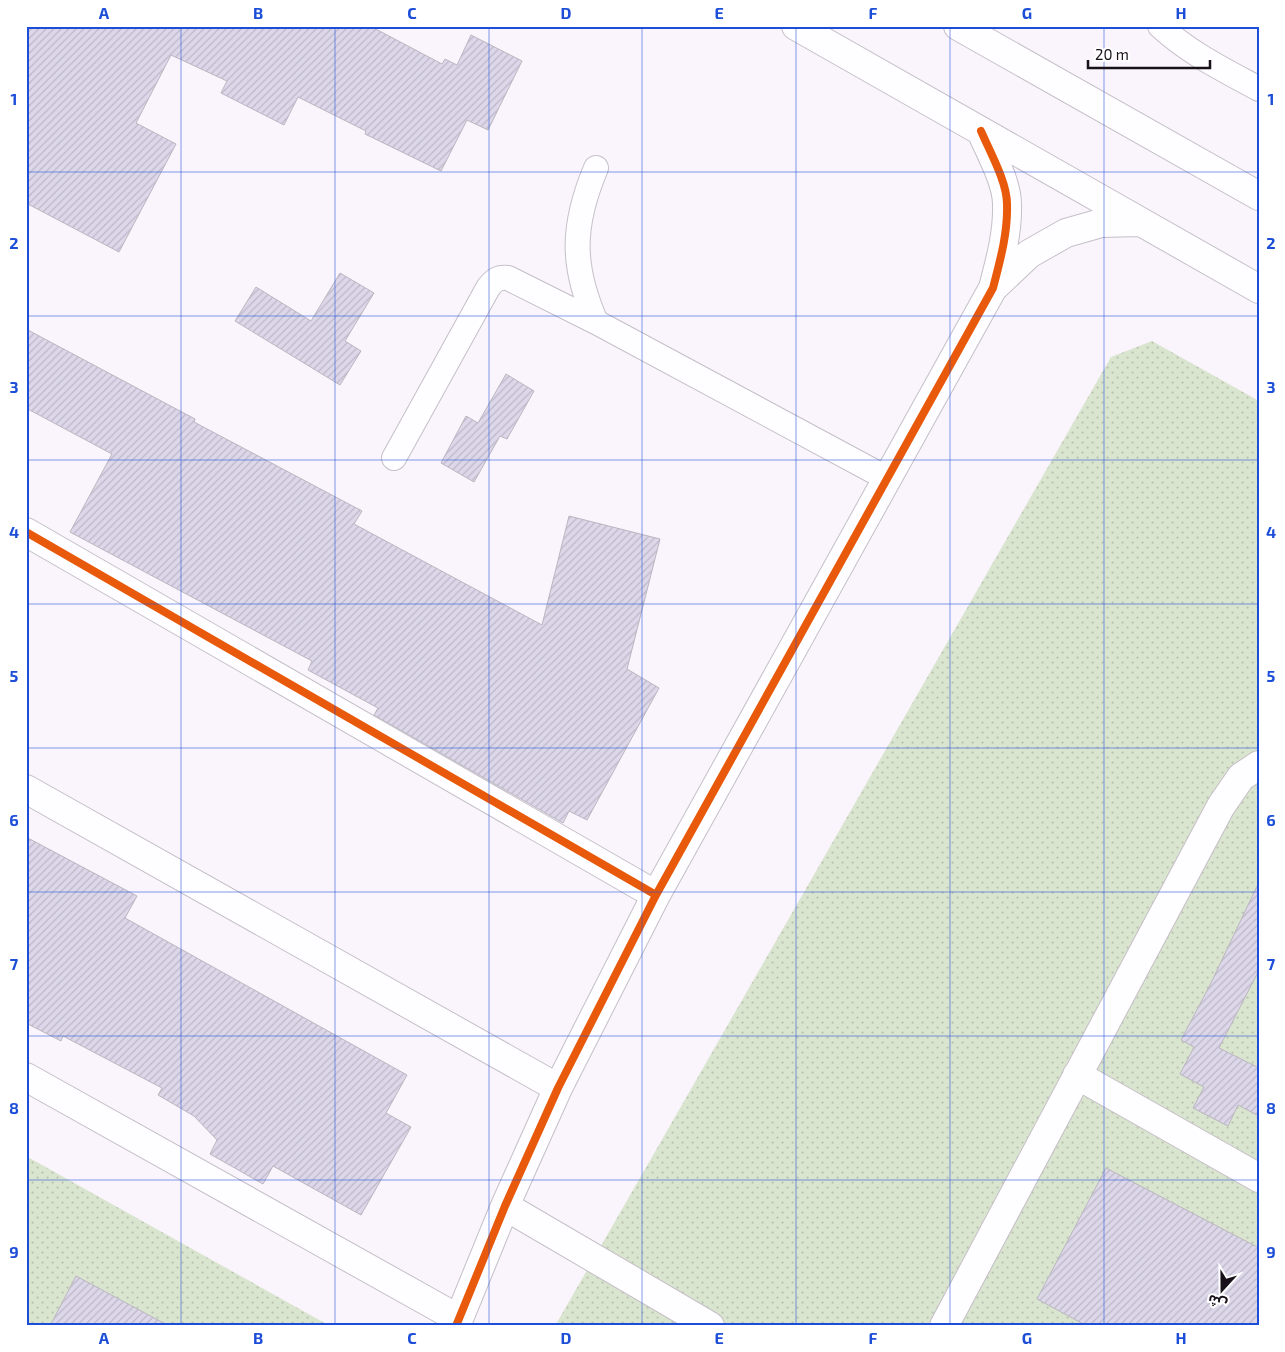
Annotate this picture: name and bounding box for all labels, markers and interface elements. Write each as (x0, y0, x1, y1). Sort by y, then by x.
text: A (99, 3, 110, 22)
text: B (253, 3, 263, 22)
text: C (407, 3, 417, 22)
text: D (561, 3, 572, 22)
text: E (714, 3, 724, 22)
text: F (869, 3, 878, 22)
text: G (1022, 3, 1032, 22)
text: H (1175, 3, 1187, 22)
scale bar (1088, 38, 1210, 70)
text: 20 m (1095, 45, 1129, 63)
text: 1 (11, 89, 17, 108)
text: 1 (1268, 89, 1274, 108)
text: 2 (9, 233, 19, 252)
text: 2 (1266, 233, 1276, 252)
text: 3 (9, 377, 19, 396)
text: 3 (1266, 377, 1276, 396)
text: 4 (9, 522, 19, 541)
text: 4 (1266, 522, 1276, 541)
text: 5 (10, 666, 19, 685)
text: 5 (1267, 666, 1276, 685)
text: 6 (9, 810, 19, 829)
text: 6 (1266, 810, 1276, 829)
text: 7 (10, 954, 19, 973)
text: 7 (1267, 954, 1276, 973)
text: 8 (9, 1098, 19, 1117)
text: 8 (1266, 1098, 1276, 1117)
text: 9 (9, 1242, 19, 1261)
text: 9 (1266, 1242, 1276, 1261)
north arrow (1198, 1264, 1248, 1314)
text: ش (1205, 1291, 1229, 1314)
text: A (99, 1328, 110, 1347)
text: B (253, 1328, 263, 1347)
text: C (407, 1328, 417, 1347)
text: D (561, 1328, 572, 1347)
text: E (714, 1328, 724, 1347)
text: F (869, 1328, 878, 1347)
text: G (1022, 1328, 1032, 1347)
text: H (1175, 1328, 1187, 1347)

